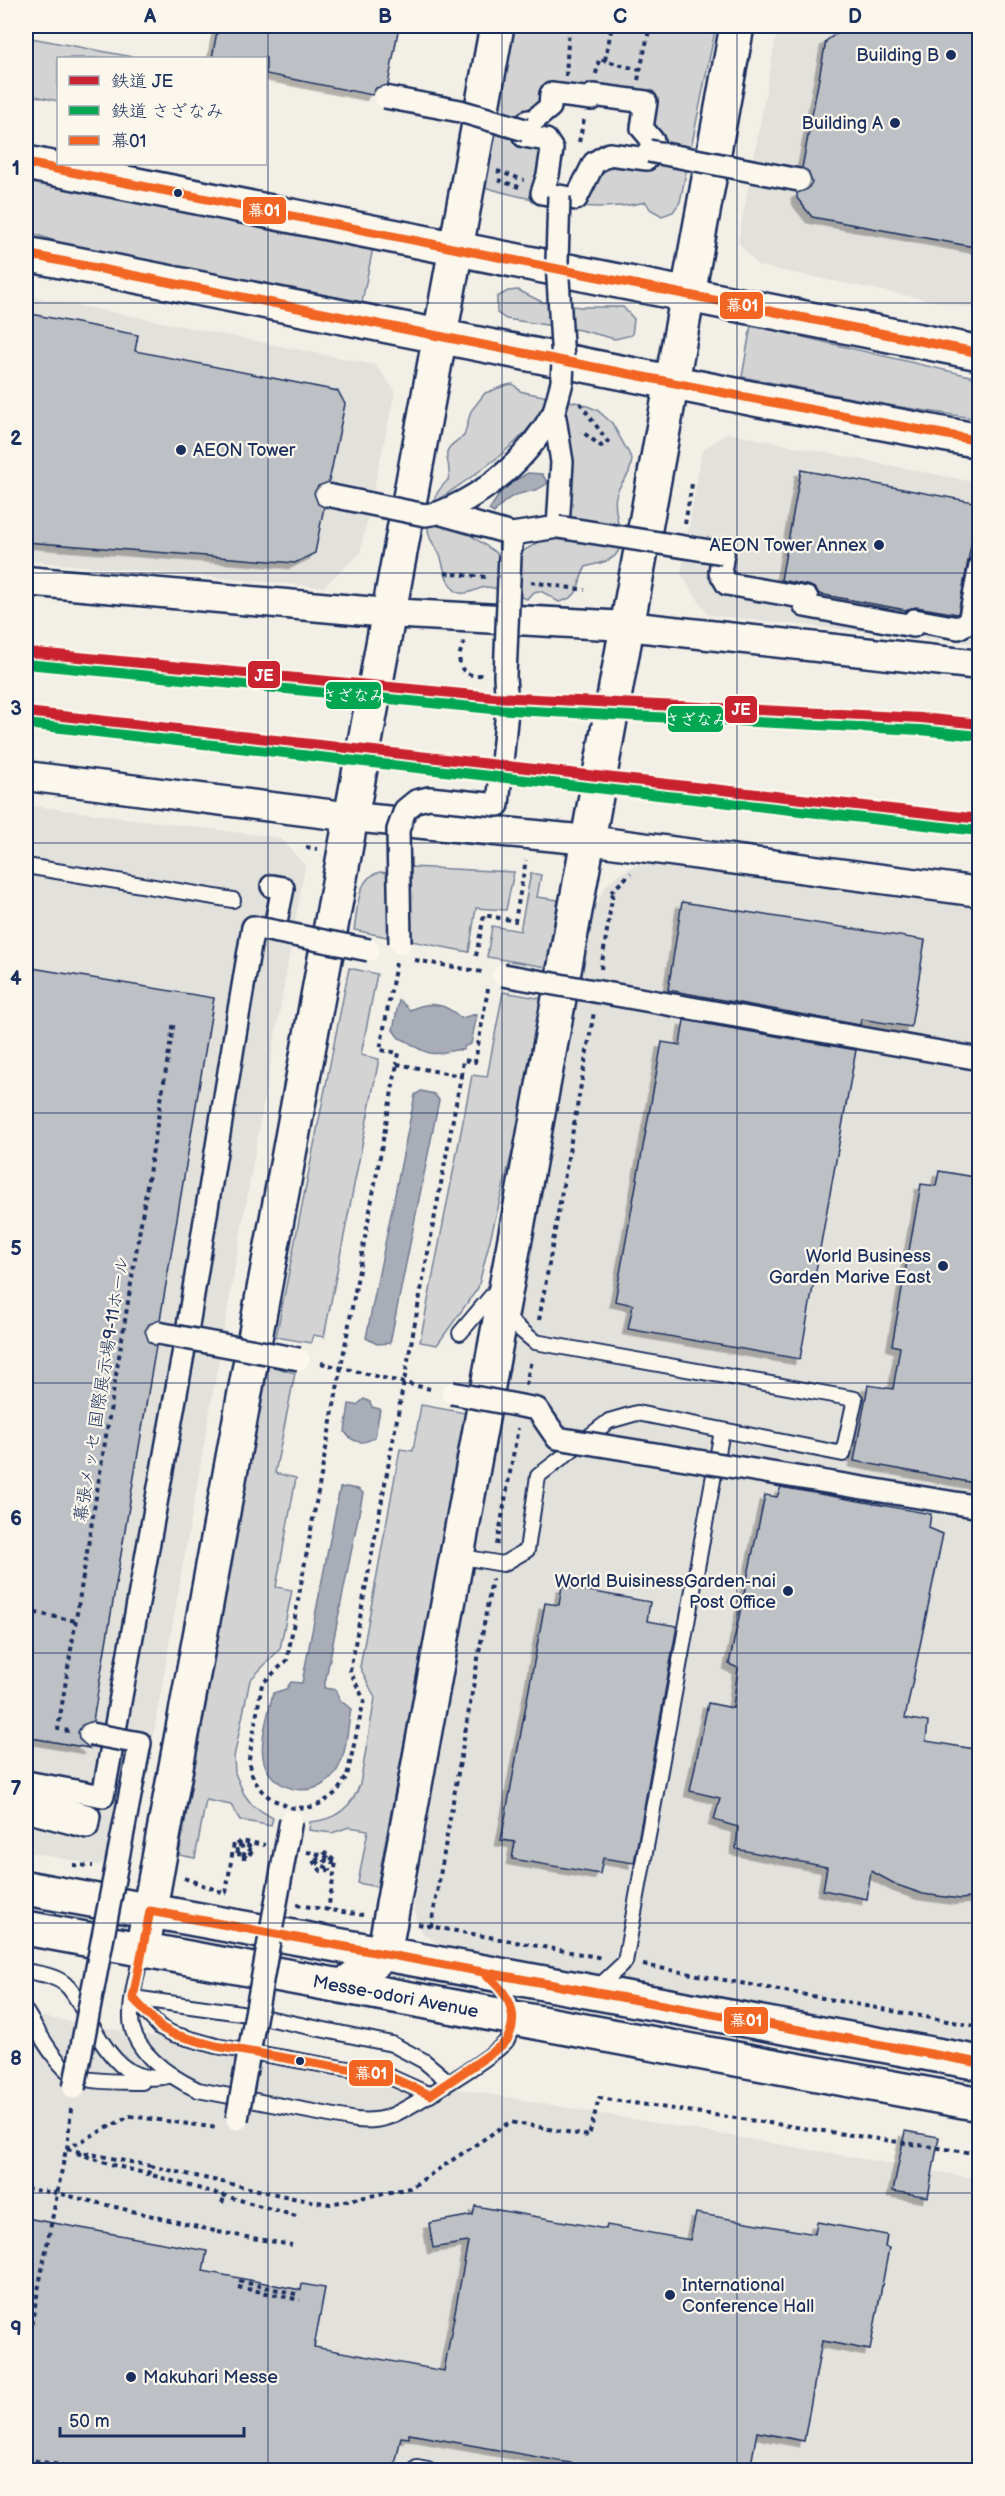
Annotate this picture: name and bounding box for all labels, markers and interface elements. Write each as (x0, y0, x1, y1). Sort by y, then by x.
text: A (143, 5, 157, 29)
text: B (378, 5, 392, 29)
text: C (613, 5, 627, 29)
text: D (848, 5, 862, 29)
place label: Building B (856, 45, 939, 66)
marker: Building B (944, 48, 958, 62)
legend (57, 57, 267, 165)
text: 鉄道 JE (111, 71, 174, 92)
text: 鉄道 さざなみ (111, 101, 224, 122)
place label: Building A (802, 113, 883, 134)
marker: Building A (888, 116, 902, 130)
text: 幕01 (111, 131, 147, 152)
text: 1 (12, 157, 20, 181)
unlabelled marker (172, 187, 184, 199)
line badge: 幕01 (242, 196, 287, 225)
text: 幕01 (248, 202, 280, 221)
line badge: 幕01 (719, 291, 764, 320)
text: 幕01 (726, 297, 758, 316)
text: 2 (10, 427, 22, 451)
place label: AEON Tower (193, 440, 296, 461)
marker: AEON Tower (174, 443, 188, 457)
place label: AEON Tower Annex (710, 535, 868, 556)
marker: AEON Tower Annex (872, 538, 886, 552)
line badge: JE (247, 660, 281, 689)
text: JE (254, 667, 274, 686)
line badge: さざなみ (325, 681, 382, 710)
text: さざなみ (321, 687, 385, 706)
line badge: JE (724, 695, 758, 724)
text: 3 (10, 697, 22, 721)
text: JE (731, 701, 751, 720)
line badge: さざなみ (667, 705, 724, 733)
text: さざなみ (664, 711, 728, 730)
text: 4 (10, 967, 22, 991)
text: 5 (10, 1237, 22, 1261)
place label: World Business Garden Marive East (769, 1246, 931, 1288)
street label: 幕張メッセ 国際展示場9-11ホール (70, 1255, 133, 1523)
marker: World Business Garden Marive East (936, 1259, 950, 1273)
text: 6 (10, 1507, 22, 1531)
place label: World BuisinessGarden-nai Post Office (554, 1571, 776, 1613)
marker: World BuisinessGarden-nai Post Office (781, 1584, 795, 1598)
text: 7 (10, 1777, 22, 1801)
street label: Messe-odori Avenue (311, 1971, 481, 2022)
line badge: 幕01 (723, 2006, 769, 2035)
text: 幕01 (730, 2012, 762, 2031)
text: 8 (10, 2047, 22, 2071)
unlabelled marker (294, 2055, 306, 2067)
line badge: 幕01 (348, 2059, 394, 2087)
text: 幕01 (355, 2065, 387, 2084)
place label: International Conference Hall (682, 2275, 814, 2317)
marker: International Conference Hall (663, 2288, 677, 2302)
text: 9 (10, 2317, 22, 2341)
place label: Makuhari Messe (143, 2367, 278, 2388)
marker: Makuhari Messe (124, 2370, 138, 2384)
scale bar (60, 2400, 244, 2438)
text: 50 m (69, 2411, 110, 2432)

